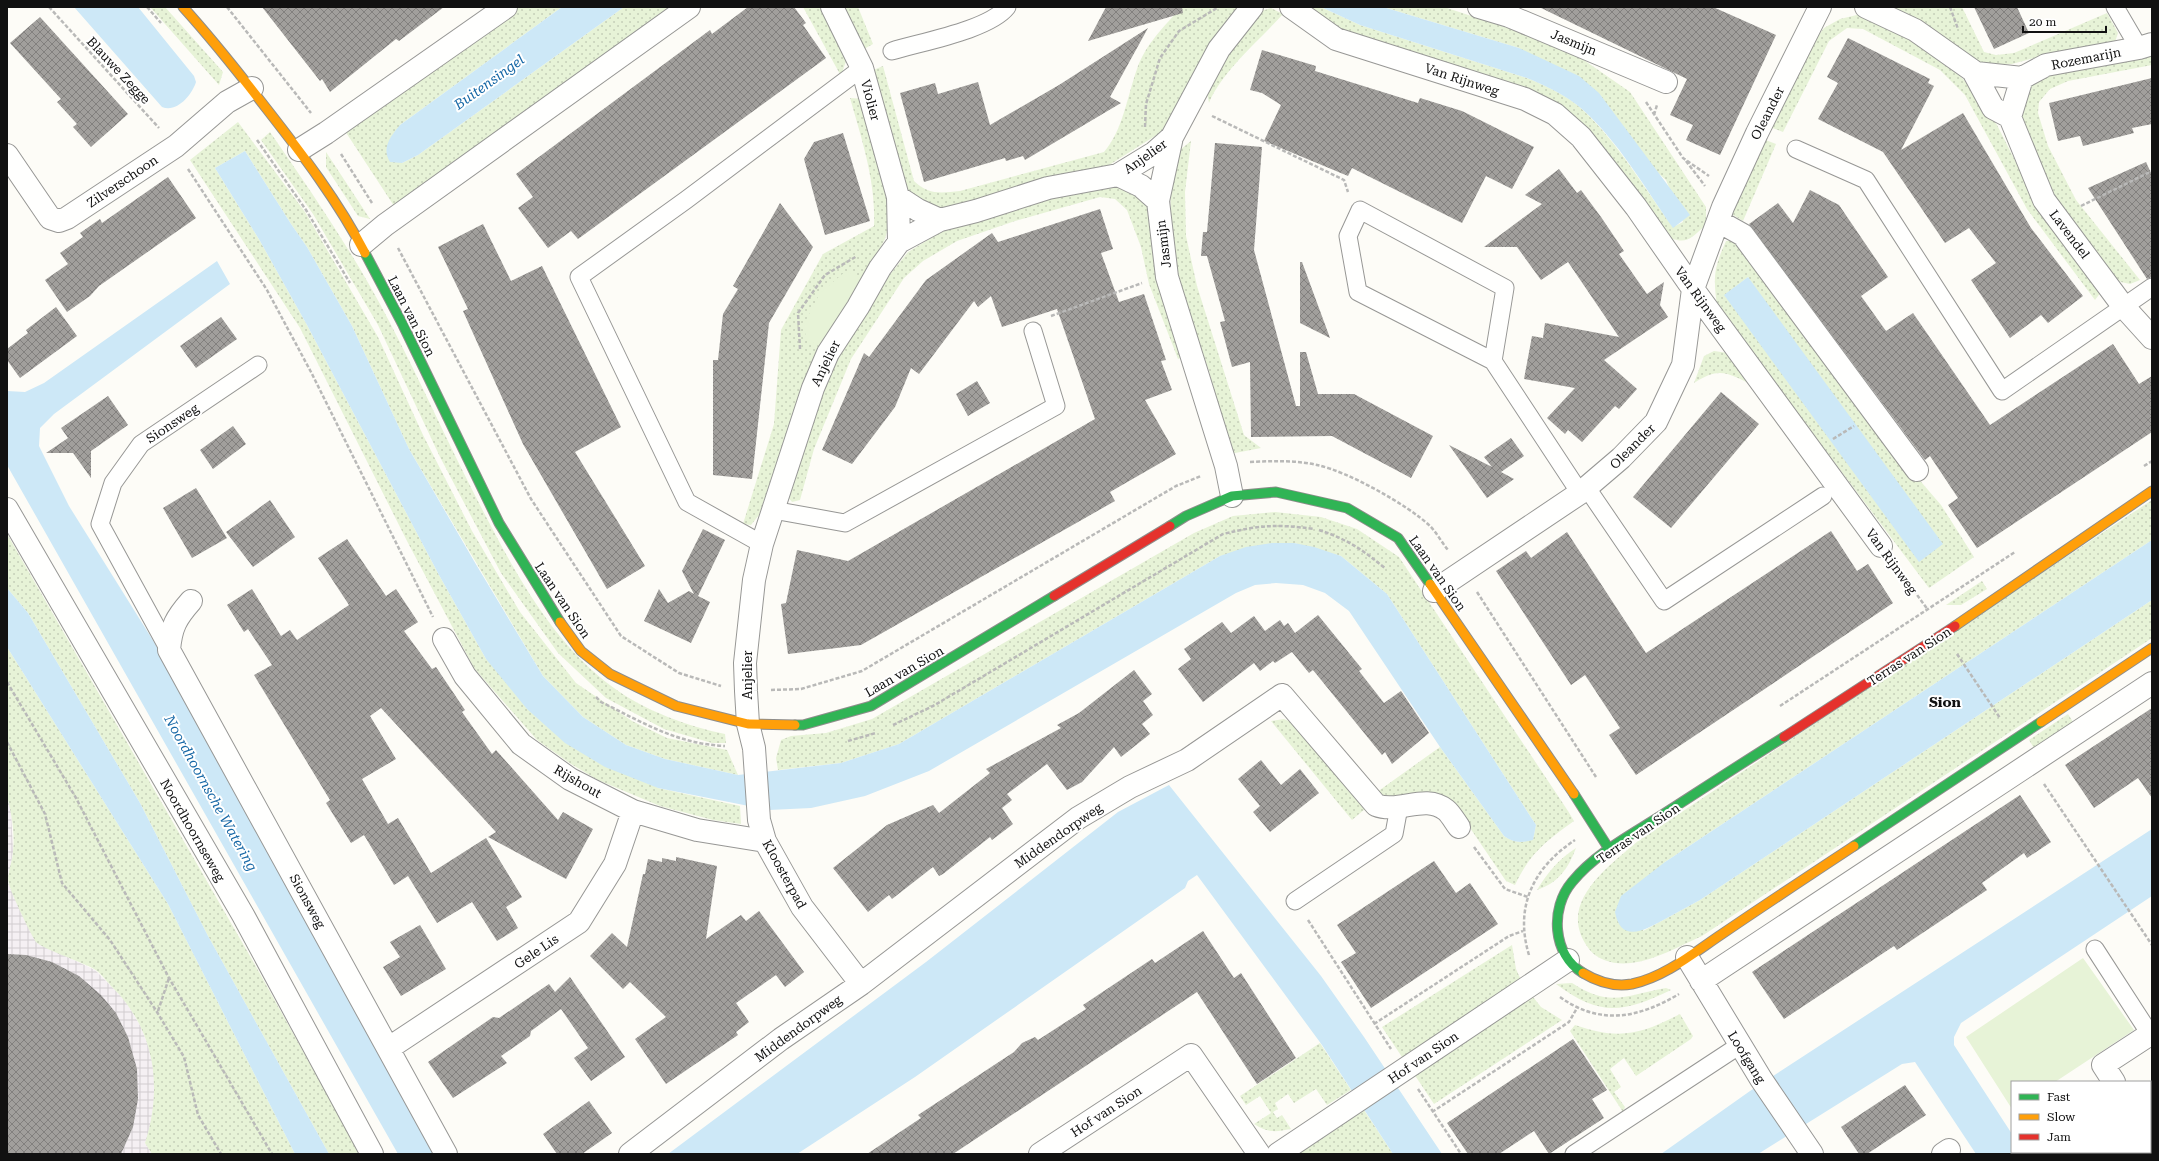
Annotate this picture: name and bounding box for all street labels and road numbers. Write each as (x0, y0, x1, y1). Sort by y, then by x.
street label: Jasmijn (1549, 26, 1600, 59)
street label: Blauwe Zegge (84, 34, 153, 107)
street label: Rozemarijn (2050, 44, 2123, 73)
street label: Van Rijnweg (1423, 60, 1501, 99)
street label: Violier (858, 78, 883, 123)
street label: Oleander (1748, 84, 1788, 142)
street label: Anjelier (1121, 136, 1170, 177)
street label: Zilverschoon (84, 152, 161, 211)
street label: Lavendel (2046, 207, 2093, 262)
street label: Jasmijn (1153, 218, 1174, 269)
street label: Van Rijnweg (1672, 264, 1730, 335)
street label: Laan van Sion (385, 273, 439, 360)
street label: Anjelier (808, 337, 843, 389)
street label: Sionsweg (143, 400, 202, 446)
street label: Oleander (1607, 420, 1659, 472)
street label: Van Rijnweg (1863, 526, 1921, 597)
street label: Laan van Sion (1406, 533, 1469, 614)
street label: Laan van Sion (532, 559, 594, 642)
street label: Terras van Sion (1865, 623, 1954, 689)
street label: Laan van Sion (862, 643, 947, 700)
street label: Anjelier (740, 650, 755, 700)
street label: Rijshout (551, 762, 604, 801)
street label: Noordhoornseweg (157, 776, 228, 885)
street label: Middendorpweg (1012, 799, 1106, 871)
street label: Terras van Sion (1594, 800, 1683, 867)
street label: Kloosterpad (759, 837, 810, 912)
street label: Sionsweg (287, 872, 329, 932)
street label: Gele Lis (511, 931, 561, 972)
street label: Middendorpweg (752, 992, 845, 1065)
street label: Hof van Sion (1385, 1028, 1462, 1086)
street label: Loofgang (1725, 1028, 1769, 1087)
street label: Hof van Sion (1068, 1083, 1145, 1140)

